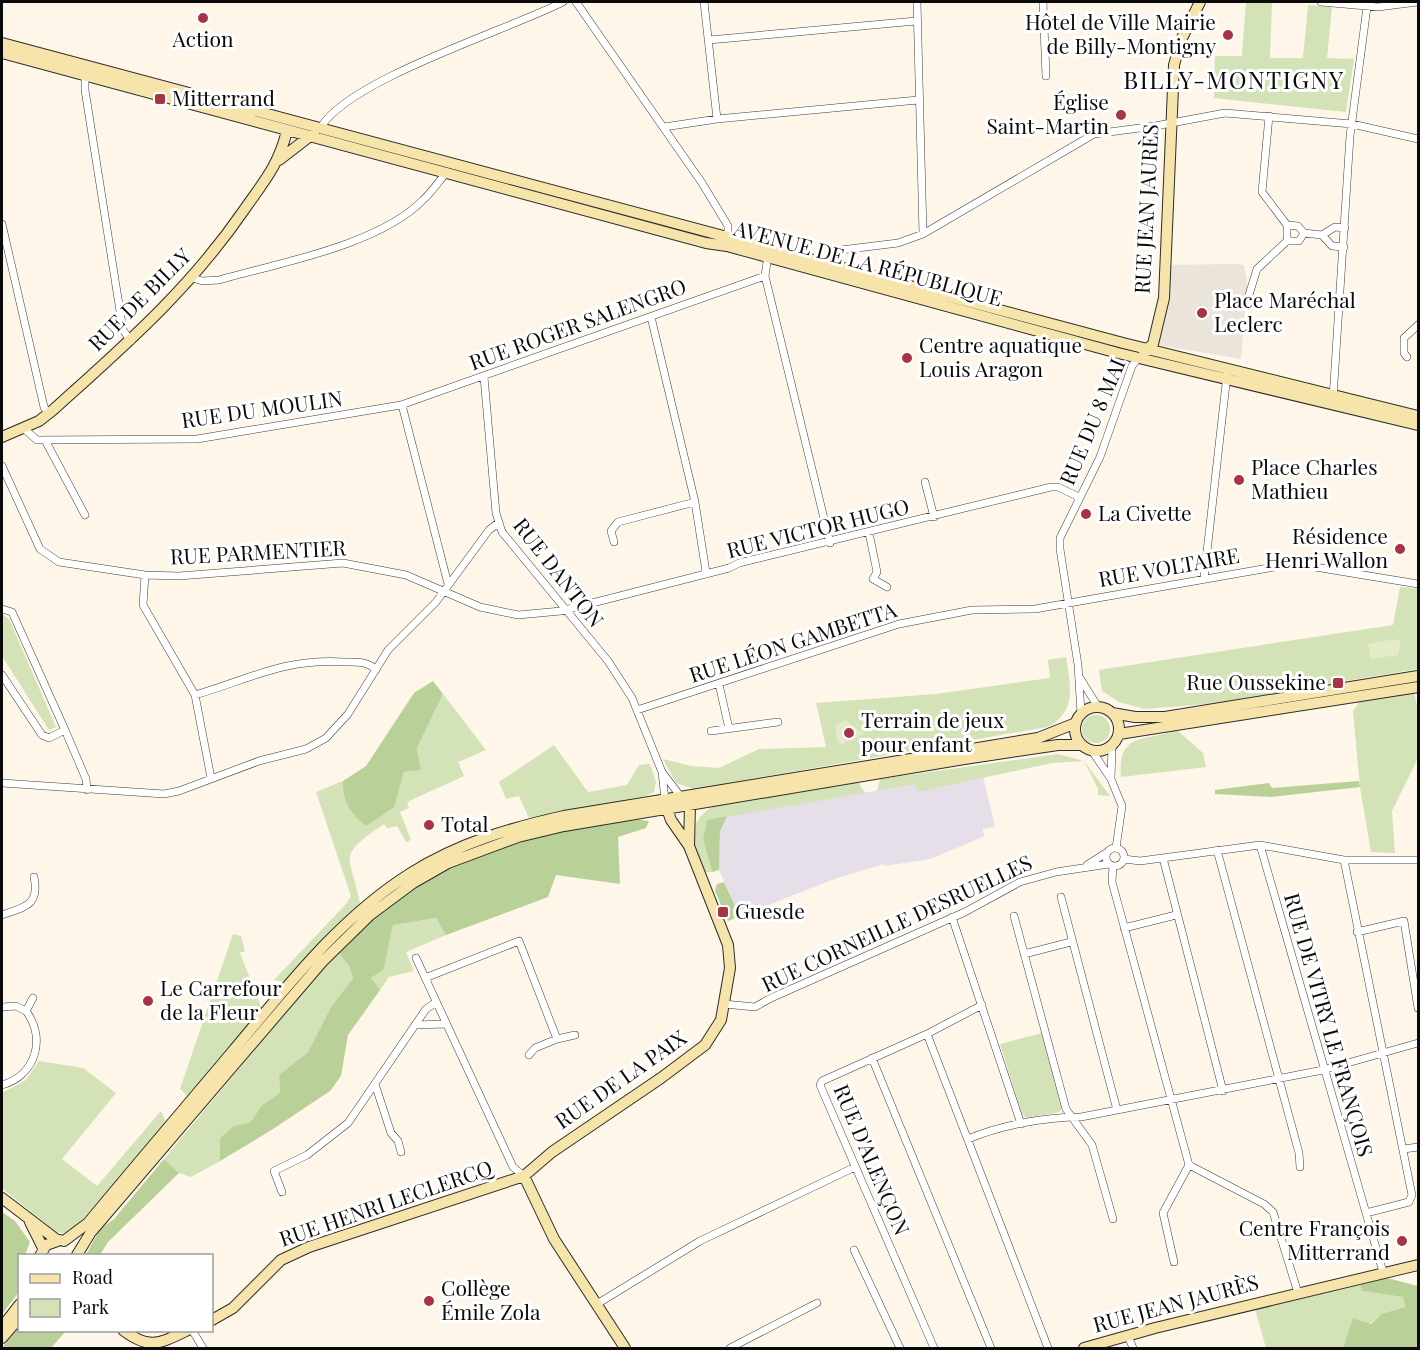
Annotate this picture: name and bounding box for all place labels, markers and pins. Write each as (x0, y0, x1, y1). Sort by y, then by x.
place label: Hôtel de Ville Mairie de Billy-Montigny (1025, 7, 1216, 59)
marker: Action (196, 11, 210, 25)
place label: Action (171, 24, 234, 52)
marker: Hôtel de Ville Mairie de Billy-Montigny (1221, 28, 1235, 42)
place label: Mitterrand (172, 83, 275, 111)
place label: Église Saint-Martin (986, 87, 1109, 139)
marker: Mitterrand (153, 92, 167, 106)
marker: Église Saint-Martin (1114, 108, 1128, 122)
place label: Place Maréchal Leclerc (1214, 285, 1356, 337)
marker: Place Maréchal Leclerc (1195, 306, 1209, 320)
place label: Centre aquatique Louis Aragon (919, 330, 1082, 382)
marker: Centre aquatique Louis Aragon (900, 351, 914, 365)
place label: Place Charles Mathieu (1251, 452, 1378, 504)
marker: Place Charles Mathieu (1232, 473, 1246, 487)
place label: La Civette (1098, 498, 1192, 526)
marker: La Civette (1079, 507, 1093, 521)
place label: Résidence Henri Wallon (1265, 521, 1388, 573)
marker: Résidence Henri Wallon (1393, 542, 1407, 556)
place label: Rue Oussekine (1186, 667, 1326, 695)
marker: Rue Oussekine (1331, 676, 1345, 690)
place label: Terrain de jeux pour enfant (861, 705, 1004, 757)
marker: Terrain de jeux pour enfant (842, 726, 856, 740)
place label: Total (441, 809, 489, 837)
marker: Total (422, 818, 436, 832)
place label: Guesde (735, 896, 805, 924)
marker: Guesde (716, 905, 730, 919)
place label: Le Carrefour de la Fleur (160, 973, 282, 1025)
marker: Le Carrefour de la Fleur (141, 994, 155, 1008)
place label: Centre François Mitterrand (1239, 1213, 1390, 1265)
marker: Centre François Mitterrand (1395, 1234, 1409, 1248)
place label: Collège Émile Zola (441, 1273, 541, 1325)
marker: Collège Émile Zola (422, 1294, 436, 1308)

